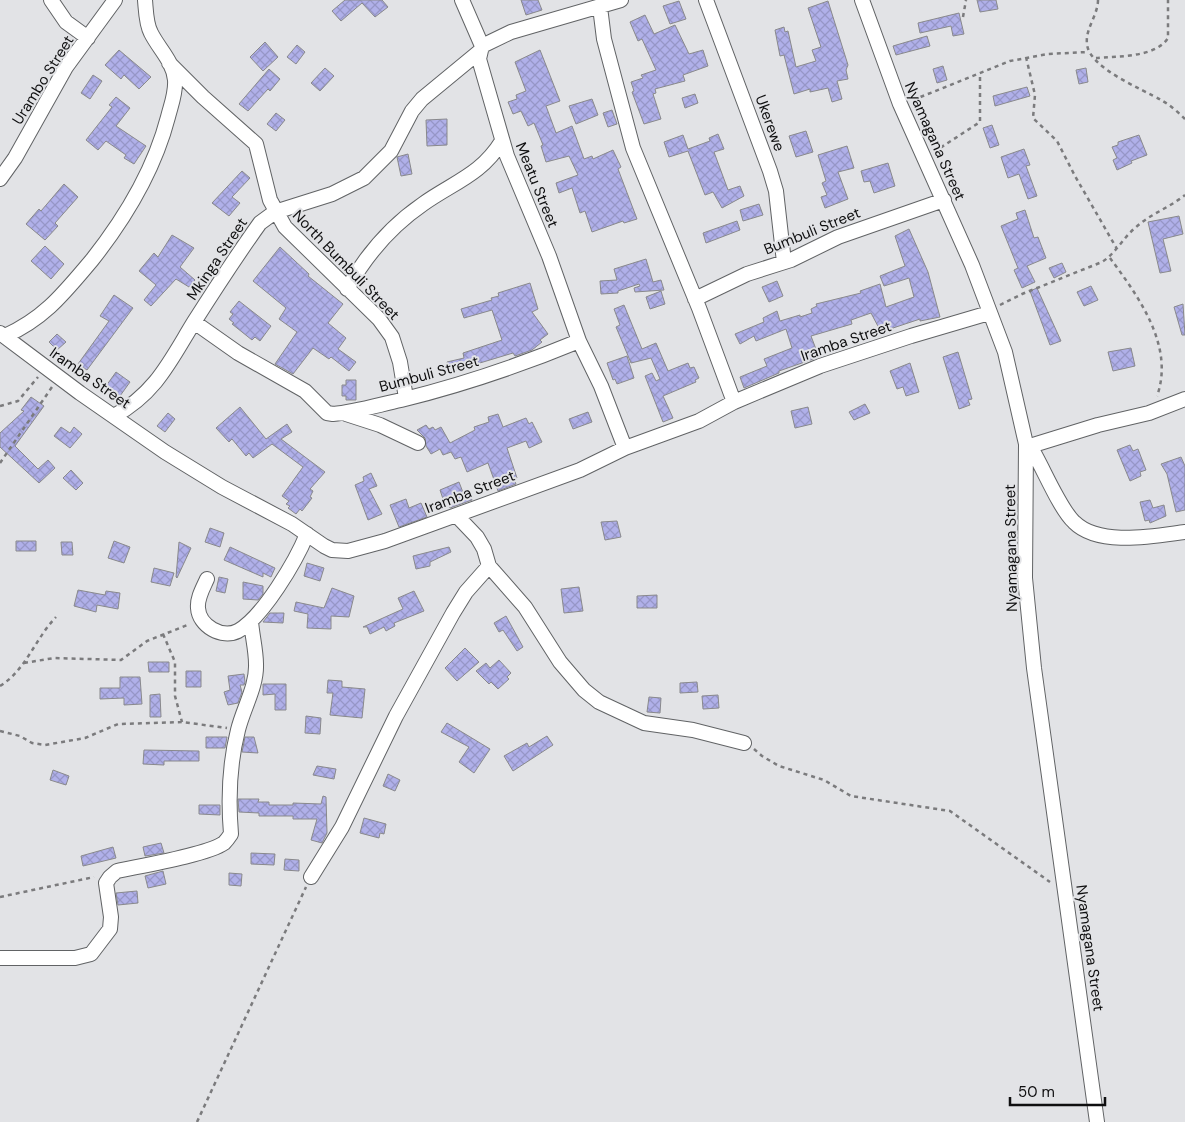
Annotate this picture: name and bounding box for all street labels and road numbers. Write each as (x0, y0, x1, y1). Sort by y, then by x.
street label: Urambo Street (8, 31, 78, 128)
street label: Nyamagana Street (900, 79, 970, 204)
street label: Ukerewe (751, 92, 789, 154)
street label: Meatu Street (511, 140, 563, 231)
street label: Bumbuli Street (761, 202, 863, 259)
street label: North Bumbuli Street (288, 206, 404, 324)
street label: Mkinga Street (182, 214, 252, 304)
street label: Iramba Street (798, 316, 894, 366)
street label: Iramba Street (46, 343, 135, 413)
street label: Bumbuli Street (377, 351, 481, 397)
street label: Iramba Street (422, 466, 518, 518)
street label: Nyamagana Street (1000, 484, 1022, 612)
street label: Nyamagana Street (1071, 883, 1109, 1013)

